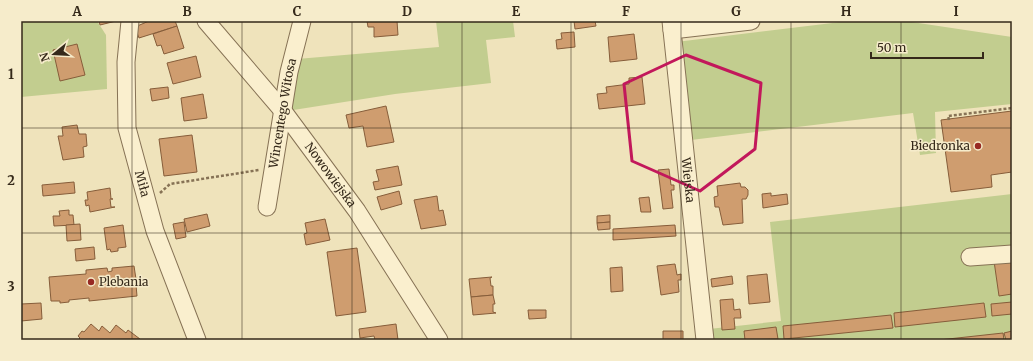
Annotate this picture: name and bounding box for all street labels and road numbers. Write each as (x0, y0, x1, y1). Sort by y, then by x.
street label: Wincentego Witosa (265, 56, 299, 170)
street label: Nowowiejska (302, 139, 360, 210)
street label: Wiejska (678, 156, 698, 204)
street label: Miła (132, 169, 154, 199)

